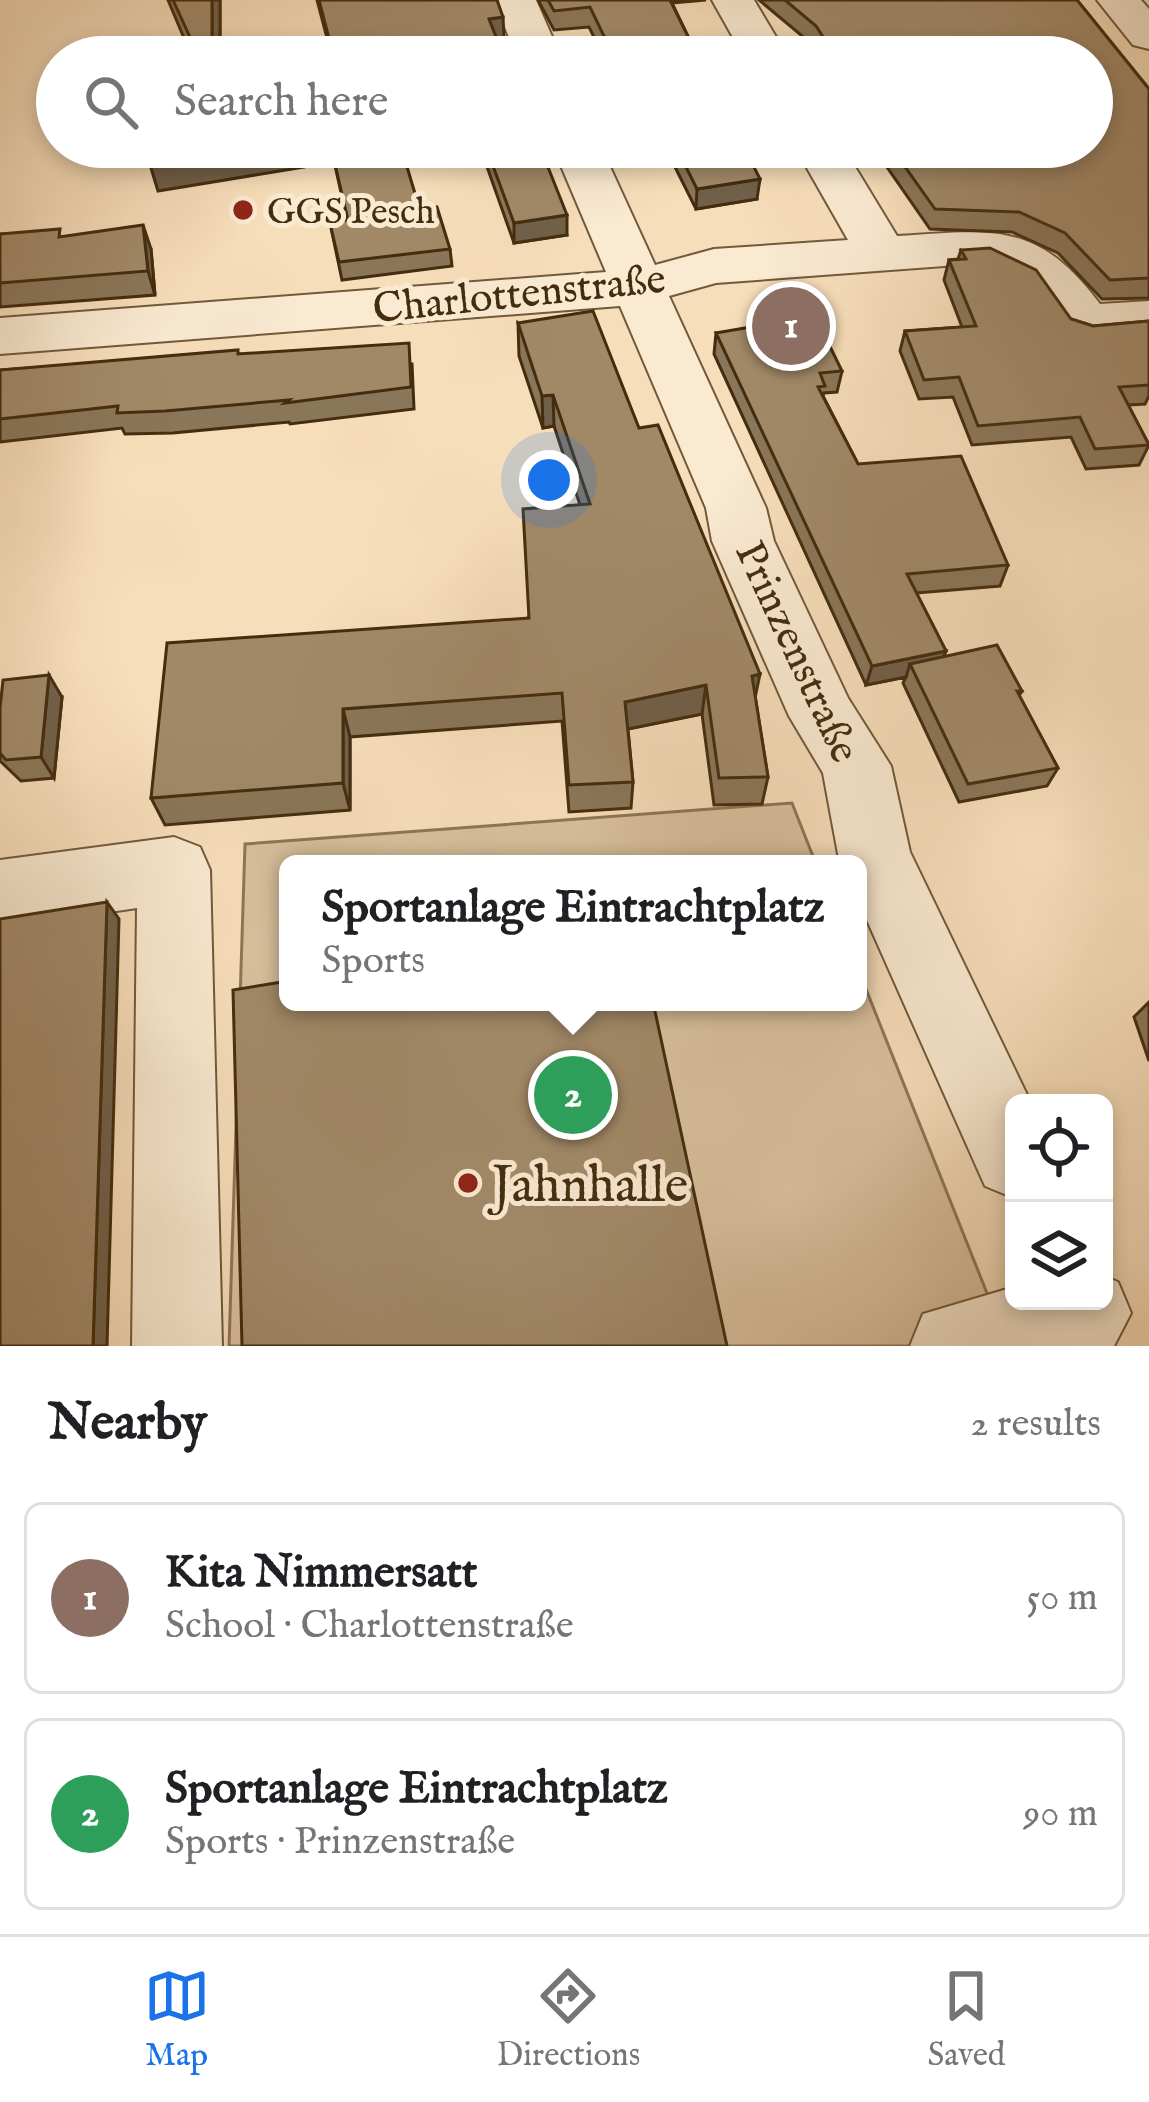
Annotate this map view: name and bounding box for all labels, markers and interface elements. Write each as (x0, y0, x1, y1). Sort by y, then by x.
search box (36, 36, 1113, 168)
icon: search (78, 69, 144, 135)
text: Search here (174, 74, 388, 131)
place label: GGS Pesch (267, 190, 435, 236)
marker: GGS Pesch (230, 197, 256, 223)
street label: Charlottenstraße (370, 254, 668, 337)
pin: 1 (752, 281, 830, 371)
your location (519, 450, 579, 510)
street label: Prinzenstraße (721, 533, 870, 772)
popup (279, 855, 867, 1011)
text: Sportanlage Eintrachtplatz (322, 880, 824, 937)
text: Sports (322, 937, 425, 986)
pin: 2 (534, 1050, 612, 1140)
map controls (1005, 1094, 1113, 1310)
button: locate (1005, 1094, 1113, 1202)
place label: Jahnhalle (487, 1155, 688, 1220)
marker: Jahnhalle (455, 1170, 481, 1196)
button: layers (1005, 1202, 1113, 1310)
text: Nearby (48, 1392, 207, 1457)
text: 2 results (970, 1400, 1101, 1449)
text: Kita Nimmersatt (165, 1545, 477, 1602)
text: 1 (83, 1574, 97, 1623)
text: 50 m (1026, 1574, 1098, 1623)
text: School · Charlottenstraße (165, 1602, 574, 1651)
text: Sportanlage Eintrachtplatz (165, 1761, 668, 1818)
text: 2 (81, 1790, 99, 1839)
text: 90 m (1023, 1790, 1098, 1839)
text: Sports · Prinzenstraße (165, 1818, 515, 1867)
tab: Map (144, 1963, 210, 2077)
tab: Directions (497, 1963, 640, 2077)
tab: Saved (927, 1963, 1005, 2077)

